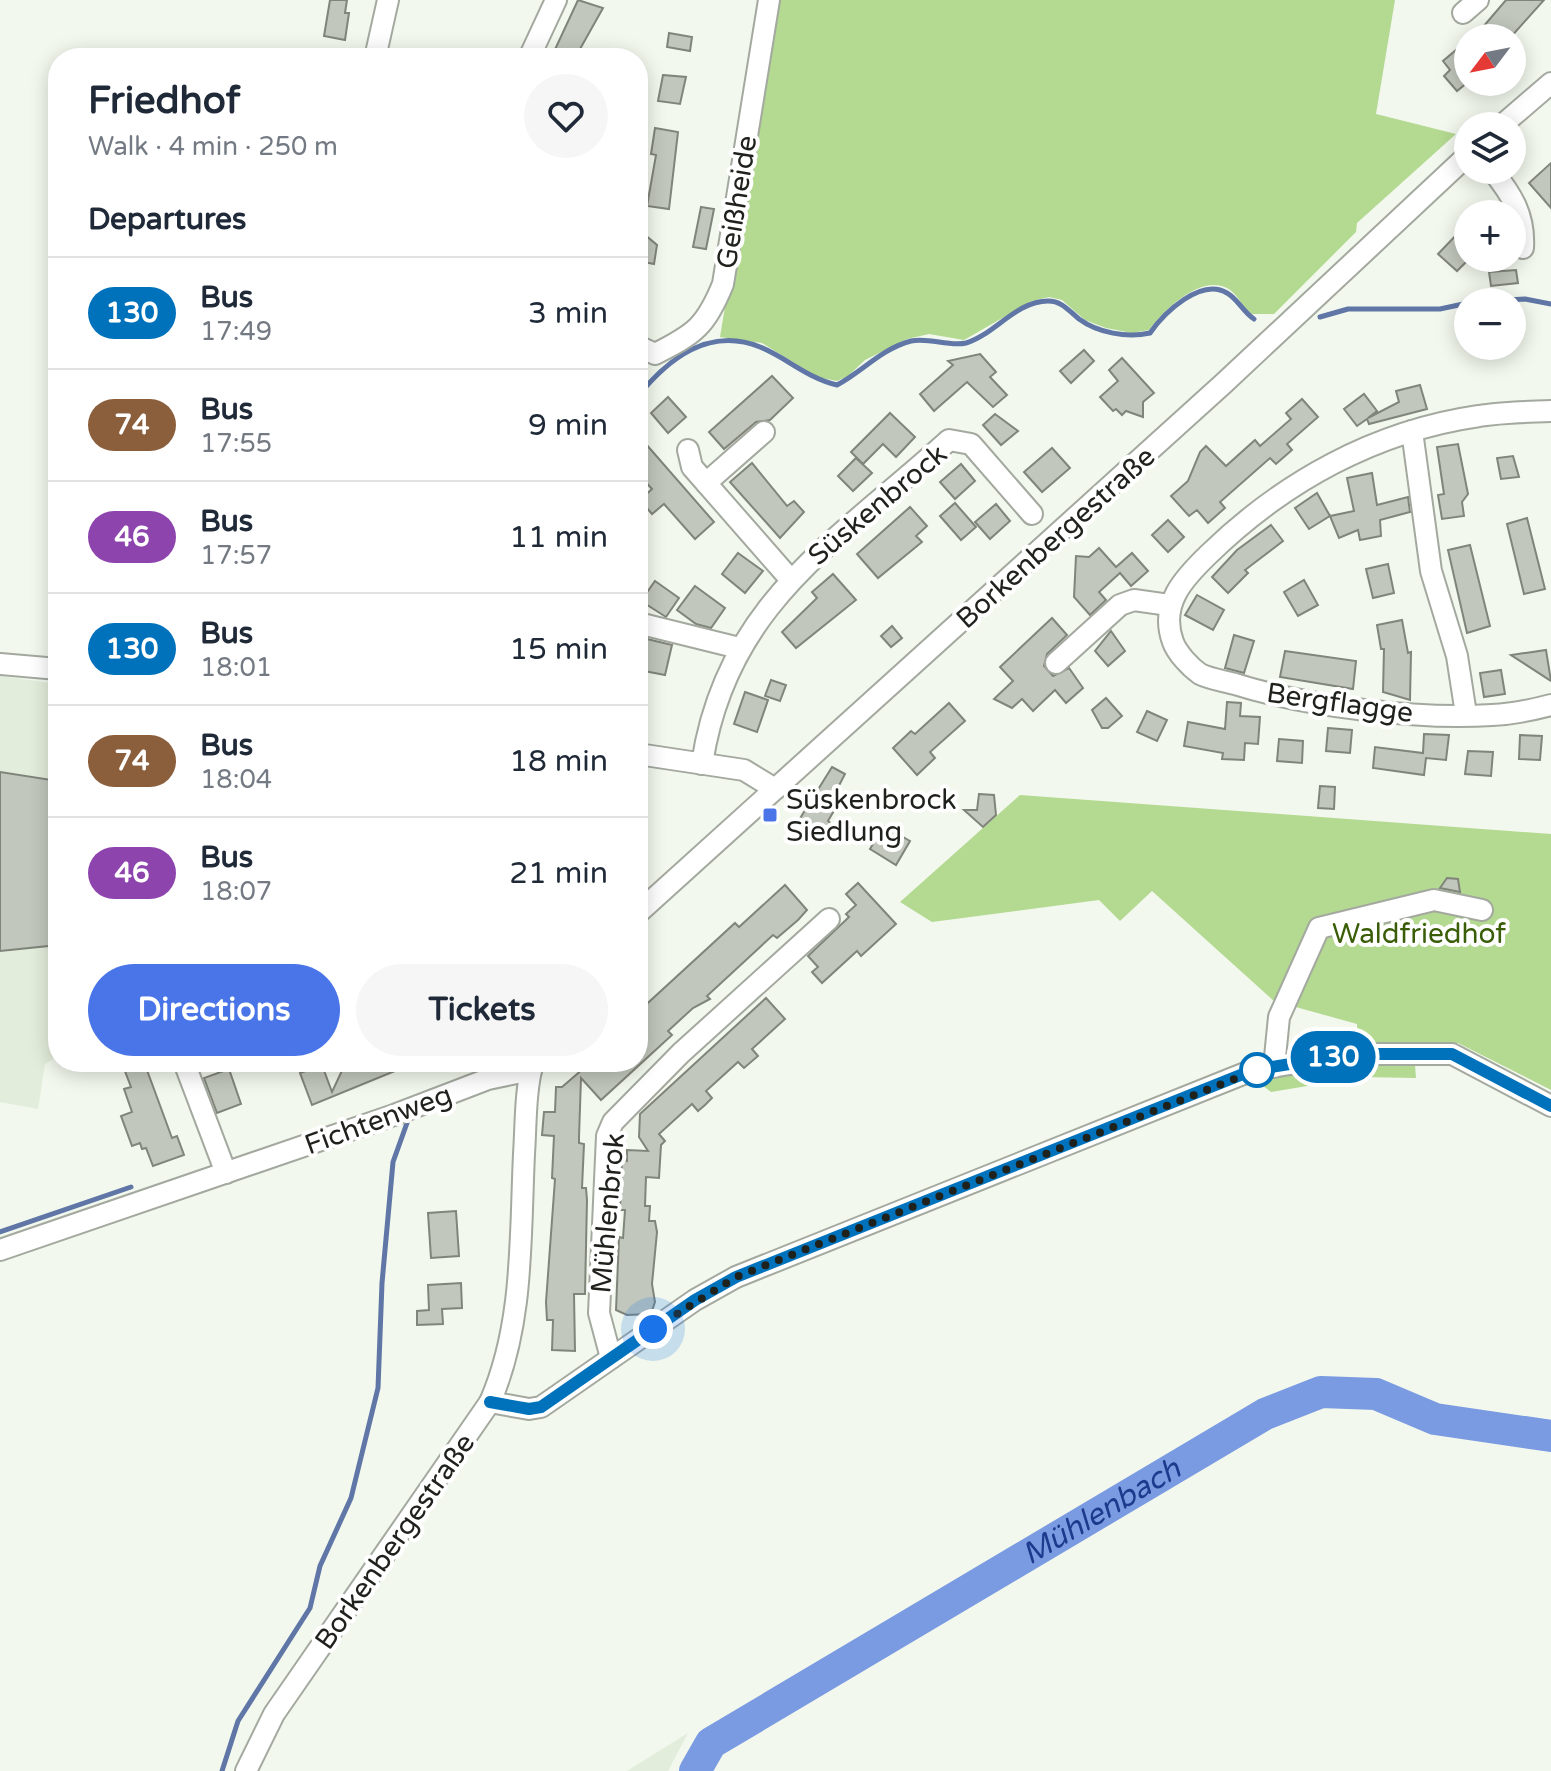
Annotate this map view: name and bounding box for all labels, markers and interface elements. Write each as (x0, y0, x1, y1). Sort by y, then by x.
north arrow (1454, 24, 1526, 96)
map controls (1454, 24, 1526, 360)
button: heart (524, 74, 608, 158)
text: Friedhof (88, 78, 240, 124)
button: layers (1454, 112, 1526, 184)
text: Walk · 4 min · 250 m (88, 131, 338, 162)
street label: Geißheide (710, 133, 764, 271)
button: + (1454, 200, 1526, 272)
text: Departures (88, 201, 246, 238)
text: Bus (200, 279, 253, 316)
button: − (1454, 288, 1526, 360)
text: 3 min (528, 295, 608, 332)
text: 130 (106, 296, 158, 330)
text: 17:49 (200, 316, 272, 347)
text: Bus (200, 391, 253, 428)
text: 9 min (528, 407, 608, 444)
text: 74 (114, 408, 150, 442)
text: 17:55 (200, 428, 272, 459)
street label: Süskenbrock (801, 437, 954, 573)
street label: Borkenbergestraße (949, 440, 1162, 636)
text: Bus (200, 503, 253, 540)
text: 11 min (509, 519, 608, 556)
text: 46 (114, 520, 150, 554)
text: 17:57 (200, 540, 272, 571)
text: Bus (200, 615, 253, 652)
text: 15 min (509, 631, 608, 668)
text: 130 (106, 632, 158, 666)
text: 18:01 (200, 652, 272, 683)
street label: Bergflagge (1264, 676, 1415, 730)
text: Bus (200, 727, 253, 764)
text: 18 min (509, 743, 608, 780)
text: 74 (114, 744, 150, 778)
text: 18:04 (200, 764, 272, 795)
place label: Süskenbrock Siedlung (786, 783, 957, 849)
marker: Süskenbrock Siedlung (761, 806, 779, 824)
text: Bus (200, 839, 253, 876)
text: 21 min (509, 855, 608, 892)
text: 46 (114, 856, 150, 890)
text: 18:07 (200, 876, 272, 907)
park label: Waldfriedhof (1332, 917, 1506, 951)
button: Directions (88, 964, 340, 1056)
button: Tickets (356, 964, 608, 1056)
line badge: 130 (1287, 1031, 1379, 1083)
text: 130 (1307, 1040, 1359, 1074)
unlabelled marker (1240, 1053, 1274, 1087)
street label: Fichtenweg (300, 1078, 457, 1162)
street label: Mühlenbrok (584, 1131, 632, 1295)
your location (633, 1309, 673, 1349)
street label: Borkenbergestraße (308, 1427, 482, 1656)
water label: Mühlenbach (1015, 1450, 1188, 1573)

